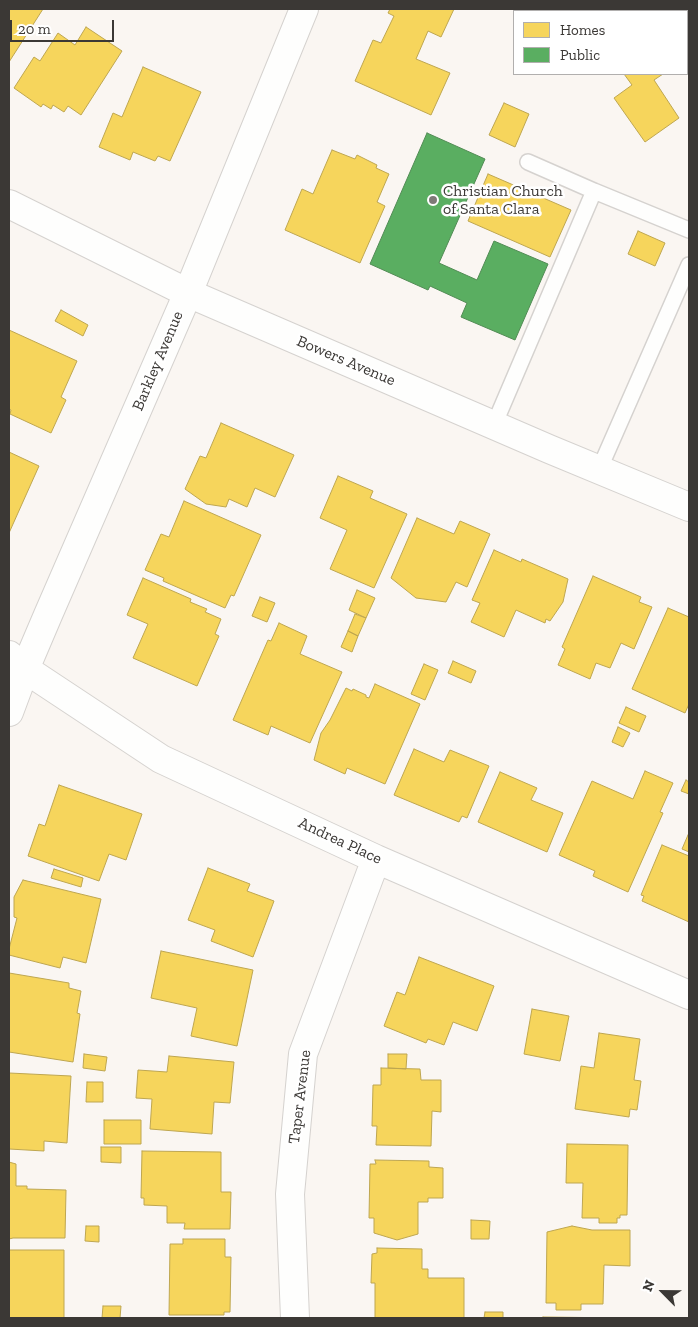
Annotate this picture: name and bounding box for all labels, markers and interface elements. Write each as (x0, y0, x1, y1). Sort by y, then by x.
scale bar (12, 10, 116, 42)
legend (513, 10, 688, 75)
text: 20 m (18, 20, 51, 38)
text: Homes (560, 21, 605, 39)
text: Public (560, 46, 600, 64)
place label: Christian Church of Santa Clara (443, 181, 563, 219)
marker: Christian Church of Santa Clara (427, 194, 439, 206)
street label: Barkley Avenue (128, 308, 188, 414)
street label: Bowers Avenue (294, 332, 398, 390)
street label: Andrea Place (295, 813, 385, 869)
street label: Taper Avenue (285, 1049, 315, 1145)
north arrow (638, 1267, 688, 1317)
text: N (639, 1278, 659, 1294)

